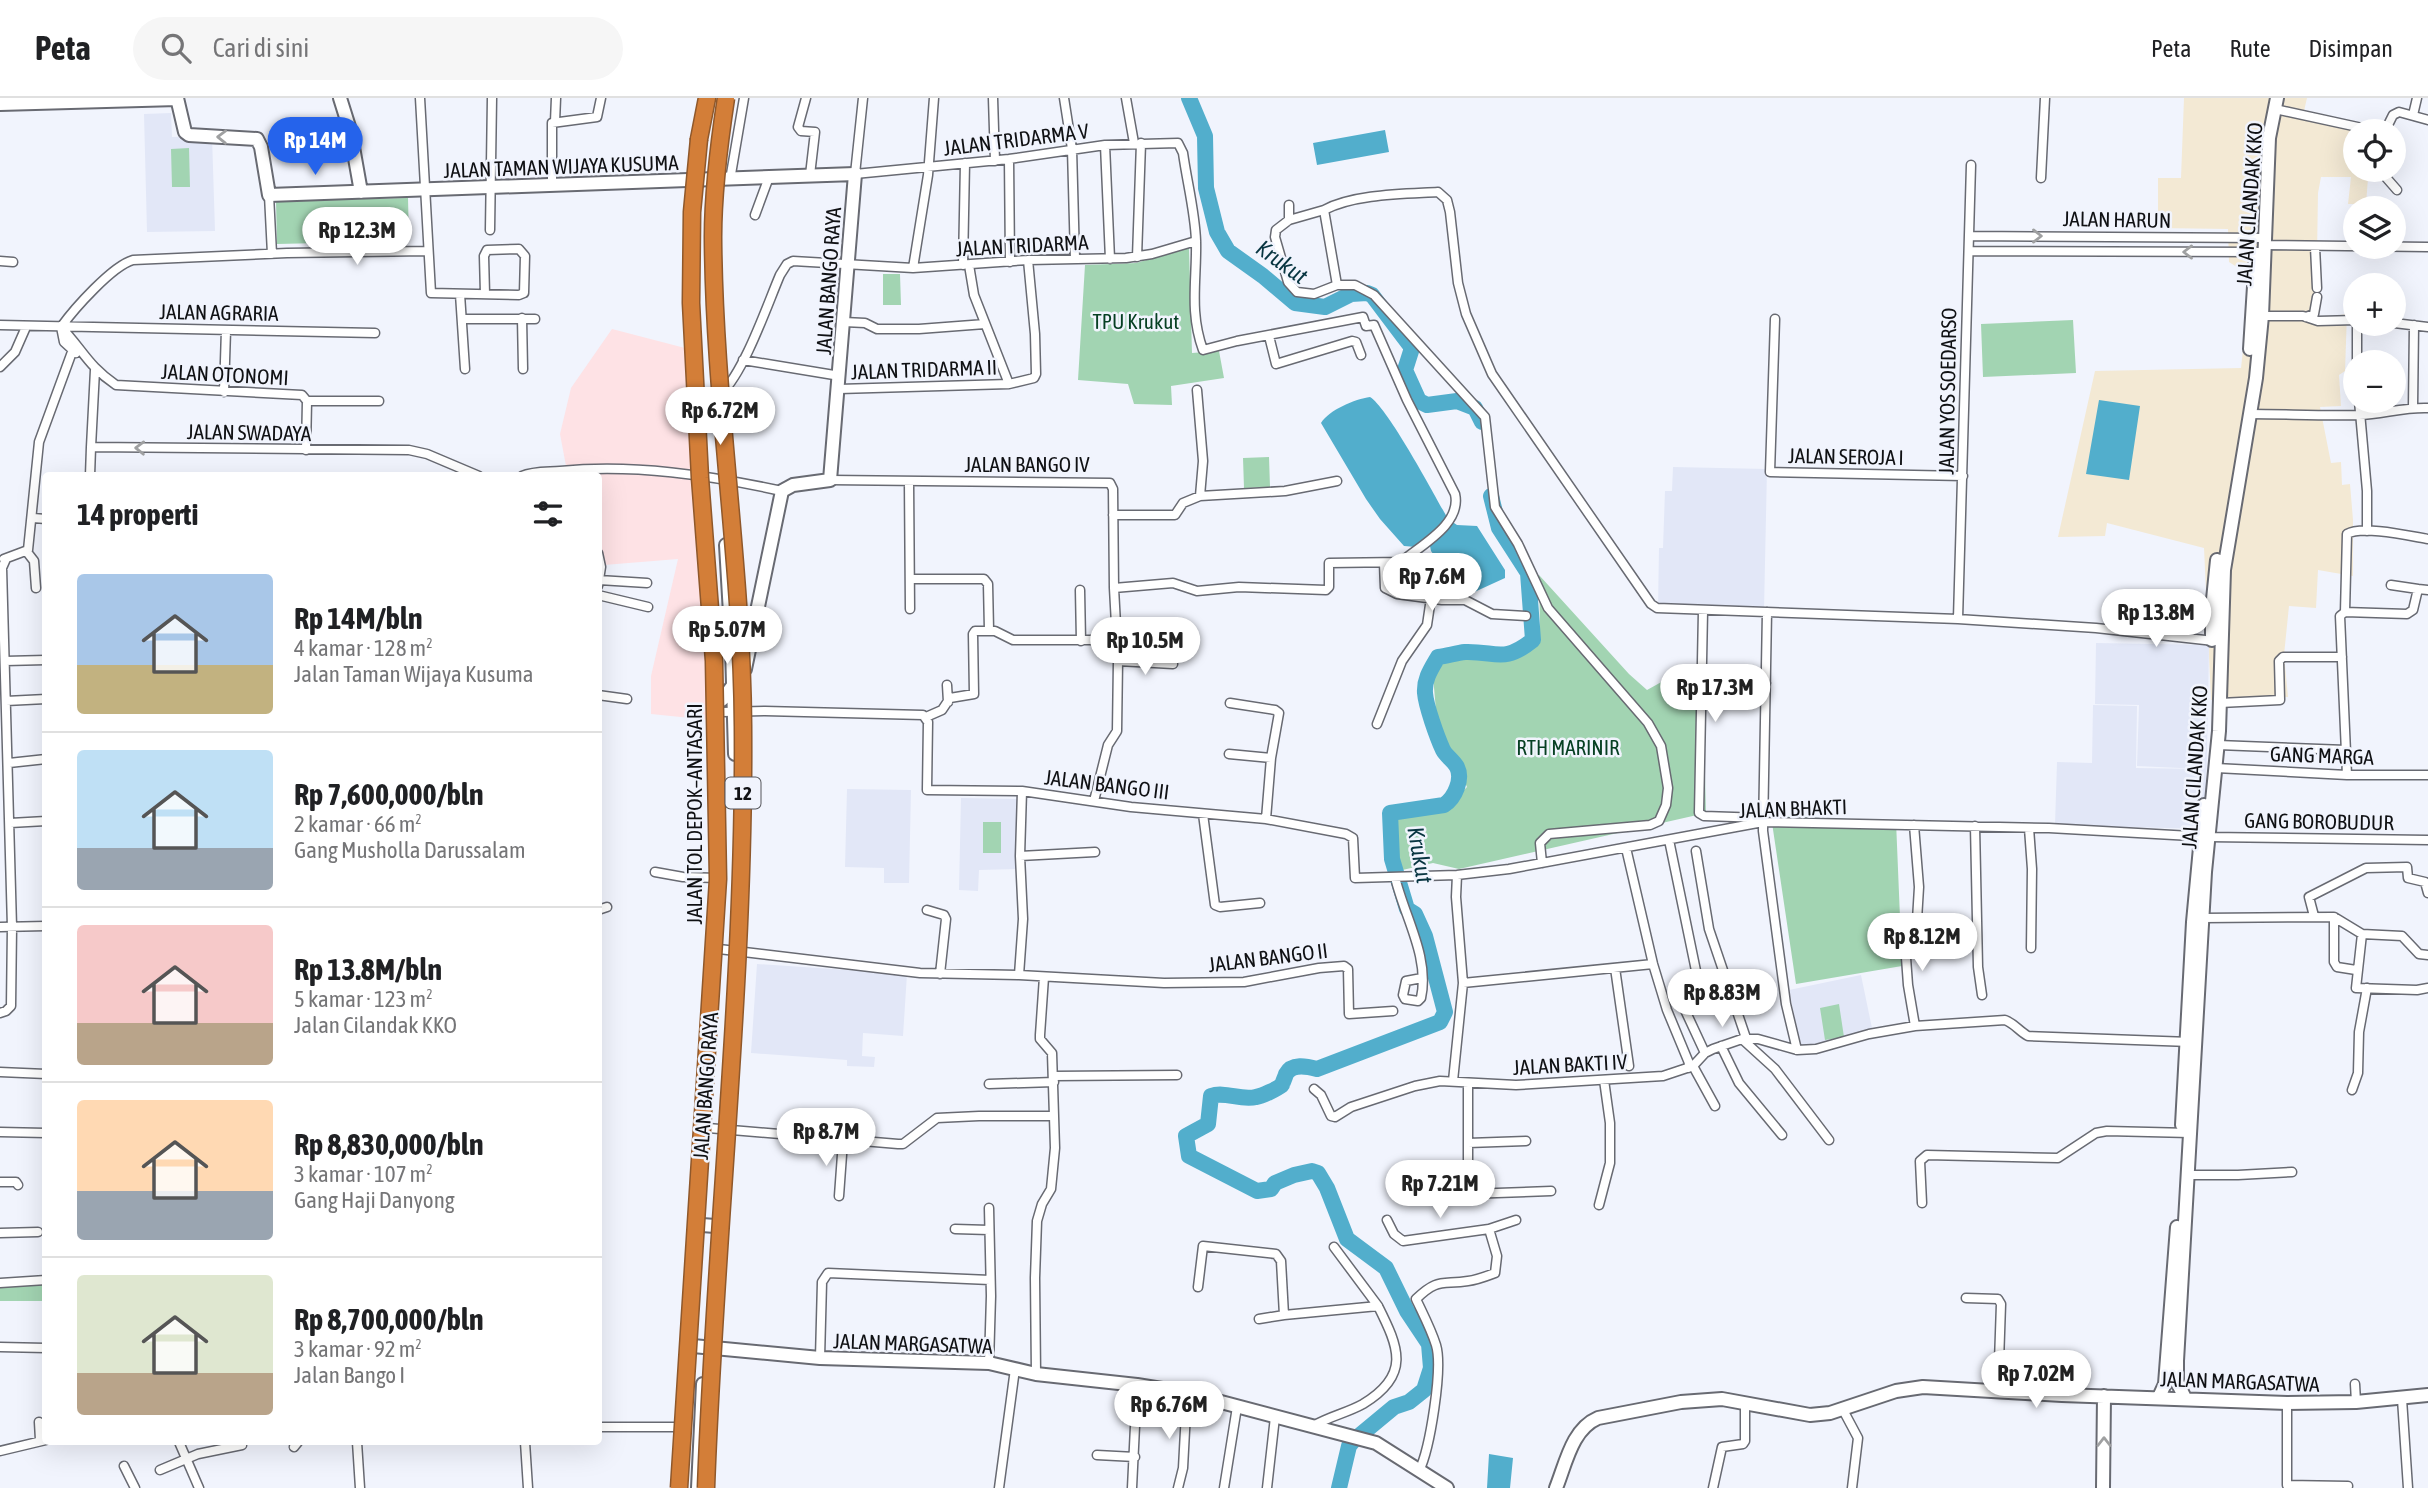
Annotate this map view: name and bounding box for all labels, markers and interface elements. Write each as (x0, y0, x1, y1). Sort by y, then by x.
search box (133, 17, 623, 80)
text: Peta (35, 29, 91, 67)
icon: search (157, 29, 195, 67)
text: Cari di sini (213, 33, 309, 63)
text: Peta (2151, 35, 2191, 62)
text: Rute (2229, 35, 2271, 62)
text: Disimpan (2309, 35, 2393, 62)
pin: Rp 14M (258, 118, 372, 177)
street label: JALAN TRIDARMA V (942, 118, 1091, 160)
map controls (2343, 119, 2406, 413)
button: locate (2343, 119, 2406, 182)
street label: JALAN CILANDAK KKO (2231, 121, 2267, 287)
text: Rp 14M (284, 127, 346, 153)
one-way arrow (216, 129, 227, 145)
street label: JALAN TAMAN WIJAYA KUSUMA (443, 150, 680, 182)
button: layers (2343, 196, 2406, 259)
street label: JALAN BANGO RAYA (811, 206, 845, 356)
street label: JALAN HARUN (2063, 206, 2171, 232)
pin: Rp 12.3M (285, 208, 429, 267)
text: Rp 12.3M (318, 217, 396, 243)
one-way arrow (2033, 228, 2043, 244)
street label: JALAN TRIDARMA (955, 230, 1090, 260)
water label: Krukut (1251, 235, 1313, 289)
one-way arrow (2182, 244, 2192, 260)
button: + (2343, 273, 2406, 336)
street label: JALAN AGRARIA (159, 299, 279, 325)
street label: JALAN YOS SOEDARSO (1934, 307, 1960, 475)
park label: TPU Krukut (1093, 309, 1179, 333)
button: − (2343, 350, 2406, 413)
street label: JALAN TRIDARMA II (850, 354, 998, 384)
street label: JALAN OTONOMI (161, 359, 289, 389)
pin: Rp 6.72M (648, 388, 792, 447)
text: Rp 6.72M (681, 397, 759, 423)
street label: JALAN SWADAYA (187, 419, 312, 445)
one-way arrow (134, 440, 145, 455)
street label: JALAN SEROJA I (1788, 443, 1904, 469)
street label: JALAN BANGO IV (964, 452, 1090, 476)
icon: filters (529, 495, 567, 533)
text: 14 properti (77, 497, 198, 531)
pin: Rp 7.6M (1367, 554, 1497, 613)
text: Rp 7.6M (1399, 563, 1465, 589)
pin: Rp 13.8M (2084, 589, 2228, 649)
text: Rp 13.8M (2117, 599, 2195, 625)
text: Rp 14M/bln (294, 601, 423, 635)
icon: home (133, 602, 217, 686)
pin: Rp 5.07M (655, 606, 799, 666)
text: Rp 5.07M (688, 616, 766, 642)
pin: Rp 10.5M (1073, 618, 1217, 677)
text: Rp 10.5M (1106, 627, 1184, 653)
text: 4 kamar · 128 m² (294, 635, 433, 661)
text: Jalan Taman Wijaya Kusuma (294, 661, 534, 687)
pin: Rp 17.3M (1643, 664, 1787, 724)
text: Rp 17.3M (1676, 674, 1754, 700)
street label: JALAN CILANDAK KKO (2176, 684, 2212, 850)
street label: JALAN TOL DEPOK–ANTASARI (682, 703, 706, 925)
park label: RTH MARINIR (1516, 735, 1620, 759)
street label: GANG MARGA (2270, 741, 2375, 769)
street label: JALAN BANGO III (1043, 764, 1171, 804)
text: Rp 7,600,000/bln (294, 777, 484, 811)
icon: home (133, 778, 217, 862)
road number: 12 (726, 778, 760, 808)
street label: JALAN BHAKTI (1739, 794, 1847, 822)
street label: GANG BOROBUDUR (2244, 808, 2394, 834)
text: 2 kamar · 66 m² (294, 811, 422, 837)
water label: Krukut (1402, 825, 1438, 886)
text: Gang Musholla Darussalam (294, 837, 525, 863)
pin: Rp 8.12M (1850, 914, 1994, 973)
text: Rp 8.12M (1883, 923, 1961, 949)
street label: JALAN BANGO II (1207, 938, 1329, 976)
text: Rp 13.8M/bln (294, 952, 442, 986)
icon: home (133, 953, 217, 1037)
pin: Rp 8.83M (1650, 970, 1794, 1029)
text: Rp 8.83M (1683, 979, 1761, 1005)
text: 5 kamar · 123 m² (294, 986, 433, 1012)
street label: JALAN BANGO RAYA (688, 1011, 722, 1161)
text: Jalan Cilandak KKO (294, 1012, 457, 1038)
street label: JALAN BAKTI IV (1512, 1049, 1628, 1079)
pin: Rp 8.7M (761, 1108, 891, 1168)
text: Rp 8.7M (793, 1118, 859, 1144)
text: Rp 8,830,000/bln (294, 1127, 484, 1161)
icon: home (133, 1128, 217, 1212)
pin: Rp 7.21M (1368, 1160, 1512, 1220)
text: 3 kamar · 107 m² (294, 1161, 433, 1187)
text: Rp 7.21M (1401, 1170, 1479, 1196)
text: Gang Haji Danyong (294, 1187, 455, 1213)
text: Rp 8,700,000/bln (294, 1302, 484, 1336)
icon: home (133, 1303, 217, 1387)
street label: JALAN MARGASATWA (833, 1328, 994, 1358)
text: 3 kamar · 92 m² (294, 1336, 422, 1362)
pin: Rp 7.02M (1964, 1350, 2108, 1410)
text: Rp 7.02M (1997, 1360, 2075, 1386)
text: Jalan Bango I (294, 1362, 405, 1388)
street label: JALAN MARGASATWA (2160, 1366, 2321, 1396)
pin: Rp 6.76M (1097, 1382, 1241, 1441)
text: Rp 6.76M (1130, 1391, 1208, 1417)
one-way arrow (2096, 1436, 2112, 1447)

